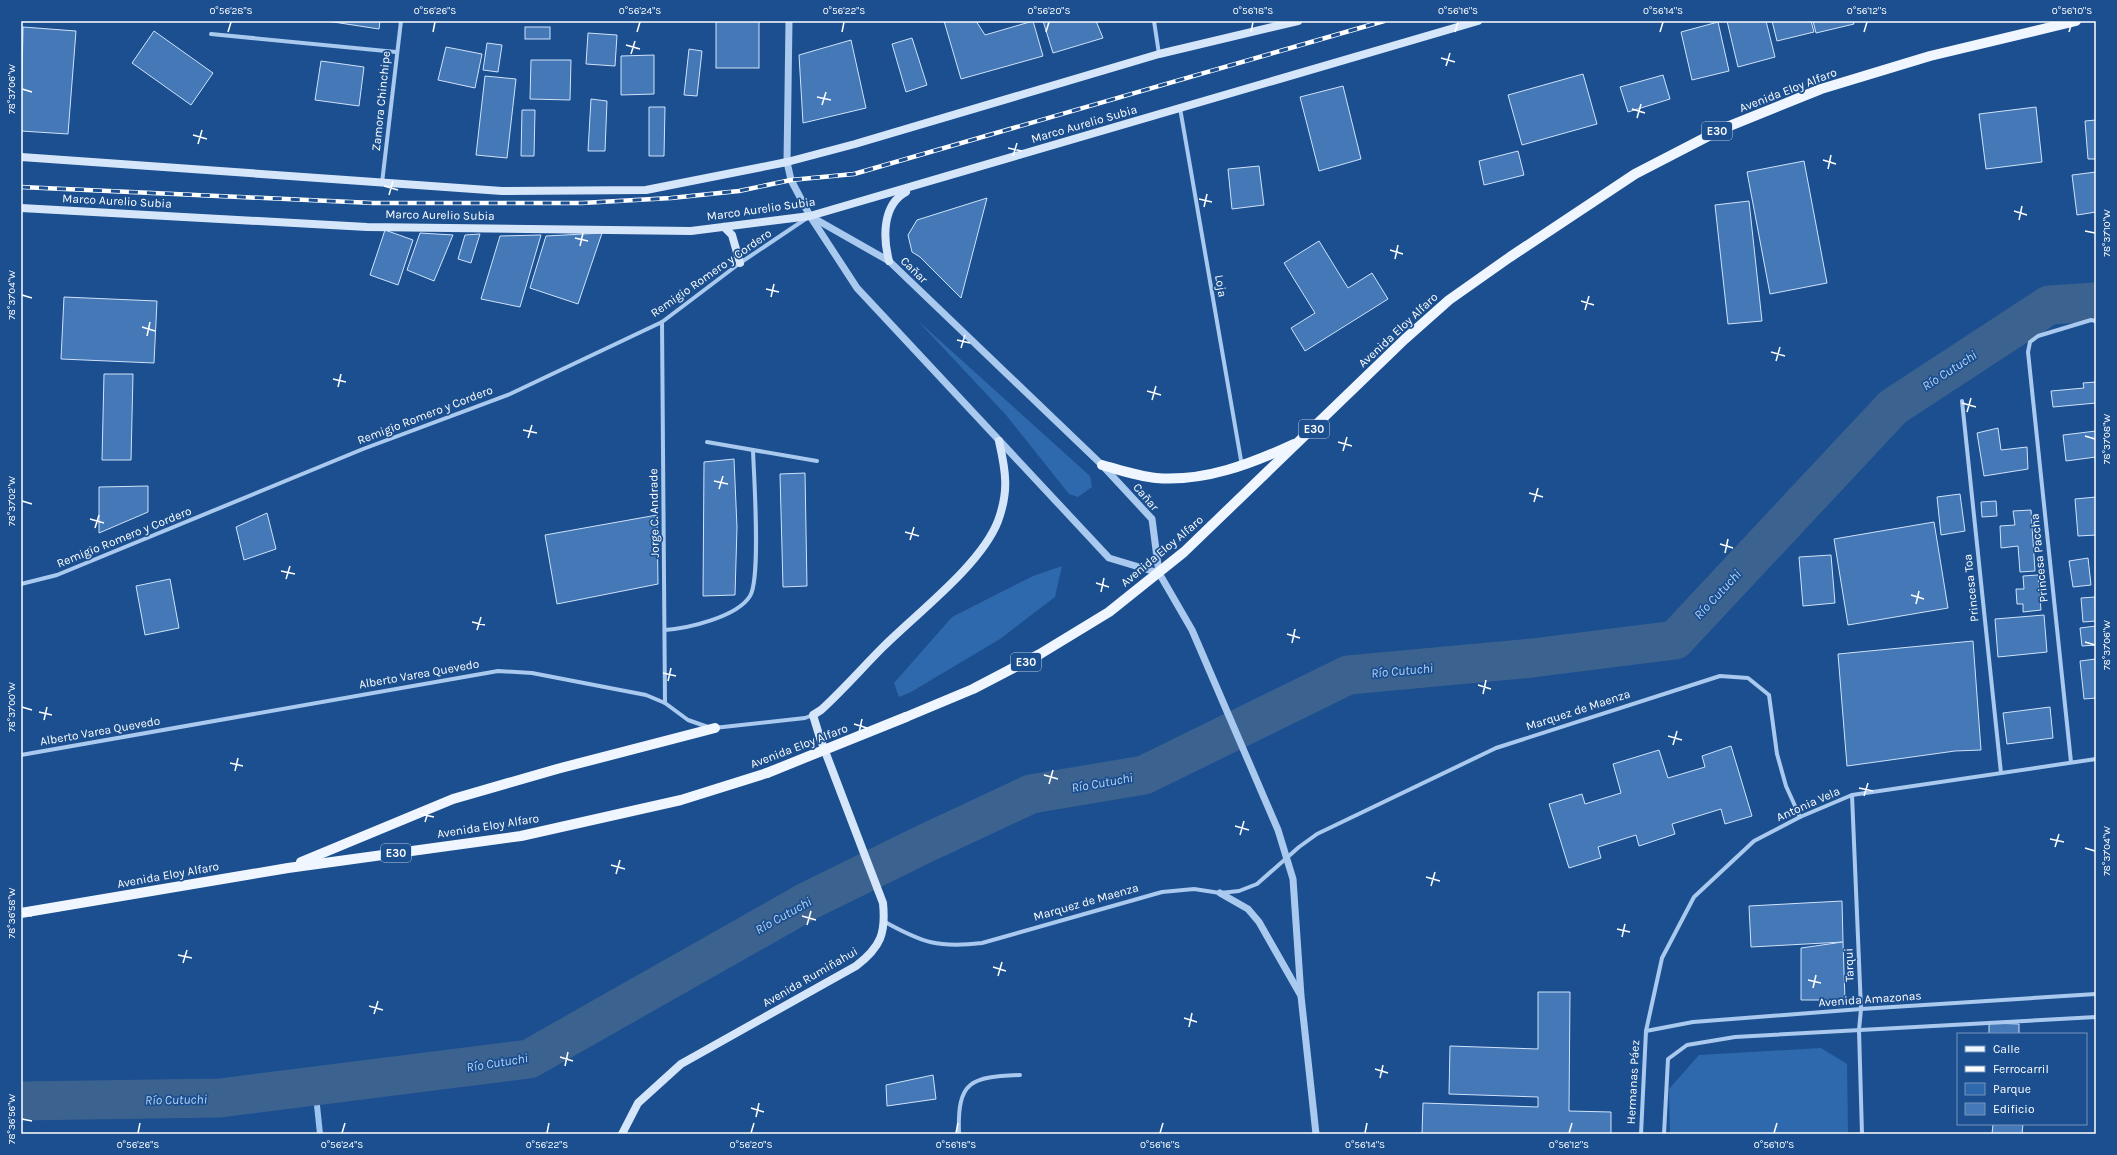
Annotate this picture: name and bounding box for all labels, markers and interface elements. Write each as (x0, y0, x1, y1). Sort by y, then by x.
text: 0°56'28"S (209, 5, 253, 17)
text: 0°56'26"S (414, 5, 456, 17)
text: 0°56'24"S (619, 5, 661, 17)
text: 0°56'22"S (823, 5, 865, 17)
text: 0°56'20"S (1028, 5, 1070, 17)
text: 0°56'18"S (1233, 5, 1273, 17)
text: 0°56'16"S (1438, 5, 1478, 17)
text: 0°56'14"S (1643, 5, 1683, 17)
text: 0°56'12"S (1847, 5, 1887, 17)
text: 0°56'10"S (2052, 5, 2092, 17)
street label: Zamora Chinchipe (369, 50, 393, 152)
text: 78°37'06"W (6, 64, 18, 114)
street label: Avenida Eloy Alfaro (1737, 65, 1839, 115)
street label: Marco Aurelio Subia (1029, 102, 1139, 146)
road number: E30 (1702, 122, 1732, 140)
street label: Marco Aurelio Subia (62, 191, 172, 211)
street label: Marco Aurelio Subia (706, 194, 816, 224)
street label: Marco Aurelio Subia (385, 207, 495, 223)
text: 78°37'10"W (2101, 209, 2113, 257)
street label: Remigio Romero y Cordero (648, 226, 774, 320)
street label: Cañar (898, 254, 931, 287)
text: 78°37'04"W (6, 270, 18, 320)
street label: Loja (1212, 274, 1230, 298)
street label: Avenida Eloy Alfaro (1355, 290, 1441, 370)
water label: Río Cutuchi (1919, 347, 1980, 394)
street label: Remigio Romero y Cordero (355, 383, 495, 447)
text: 78°37'08"W (2101, 414, 2113, 464)
road number: E30 (1299, 420, 1329, 438)
street label: Jorge C. Andrade (646, 468, 662, 558)
text: 78°37'02"W (6, 476, 18, 526)
street label: Cañar (1130, 480, 1162, 514)
street label: Remigio Romero y Cordero (55, 504, 193, 570)
street label: Avenida Eloy Alfaro (1118, 512, 1206, 590)
street label: Princesa Paccha (2027, 513, 2051, 603)
street label: Princesa Toa (1960, 553, 1982, 623)
water label: Río Cutuchi (1691, 566, 1744, 622)
text: 78°37'06"W (2101, 620, 2113, 670)
road number: E30 (1011, 653, 1041, 671)
street label: Alberto Varea Quevedo (358, 657, 480, 691)
water label: Río Cutuchi (1370, 660, 1434, 681)
text: 78°37'00"W (6, 682, 18, 732)
street label: Marquez de Maenza (1524, 687, 1632, 733)
street label: Alberto Varea Quevedo (39, 714, 161, 748)
street label: Avenida Eloy Alfaro (748, 721, 850, 771)
water label: Río Cutuchi (1070, 770, 1134, 795)
street label: Antonia Vela (1774, 784, 1842, 824)
street label: Avenida Eloy Alfaro (436, 811, 540, 841)
text: 78°37'04"W (2101, 826, 2113, 876)
road number: E30 (381, 844, 411, 862)
street label: Avenida Eloy Alfaro (116, 859, 220, 891)
street label: Marquez de Maenza (1032, 880, 1140, 924)
text: 78°36'58"W (6, 887, 18, 939)
water label: Río Cutuchi (752, 894, 815, 937)
street label: Avenida Rumiñahui (760, 944, 860, 1010)
street label: Tarqui (1841, 948, 1857, 982)
street label: Avenida Amazonas (1818, 988, 1922, 1010)
legend (1957, 1033, 2087, 1125)
street label: Hermanas Páez (1624, 1039, 1642, 1125)
text: Calle (1993, 1042, 2020, 1056)
water label: Río Cutuchi (465, 1050, 529, 1075)
text: Ferrocarril (1993, 1062, 2049, 1076)
text: Parque (1993, 1082, 2031, 1096)
water label: Río Cutuchi (145, 1091, 208, 1108)
text: 78°36'56"W (6, 1094, 18, 1144)
text: Edificio (1993, 1102, 2034, 1116)
text: 0°56'26"S (117, 1139, 159, 1151)
text: 0°56'24"S (321, 1139, 363, 1151)
text: 0°56'22"S (526, 1139, 568, 1151)
text: 0°56'20"S (730, 1139, 772, 1151)
text: 0°56'18"S (936, 1139, 976, 1151)
text: 0°56'16"S (1140, 1139, 1180, 1151)
text: 0°56'14"S (1345, 1139, 1385, 1151)
text: 0°56'12"S (1549, 1139, 1589, 1151)
text: 0°56'10"S (1754, 1139, 1794, 1151)

